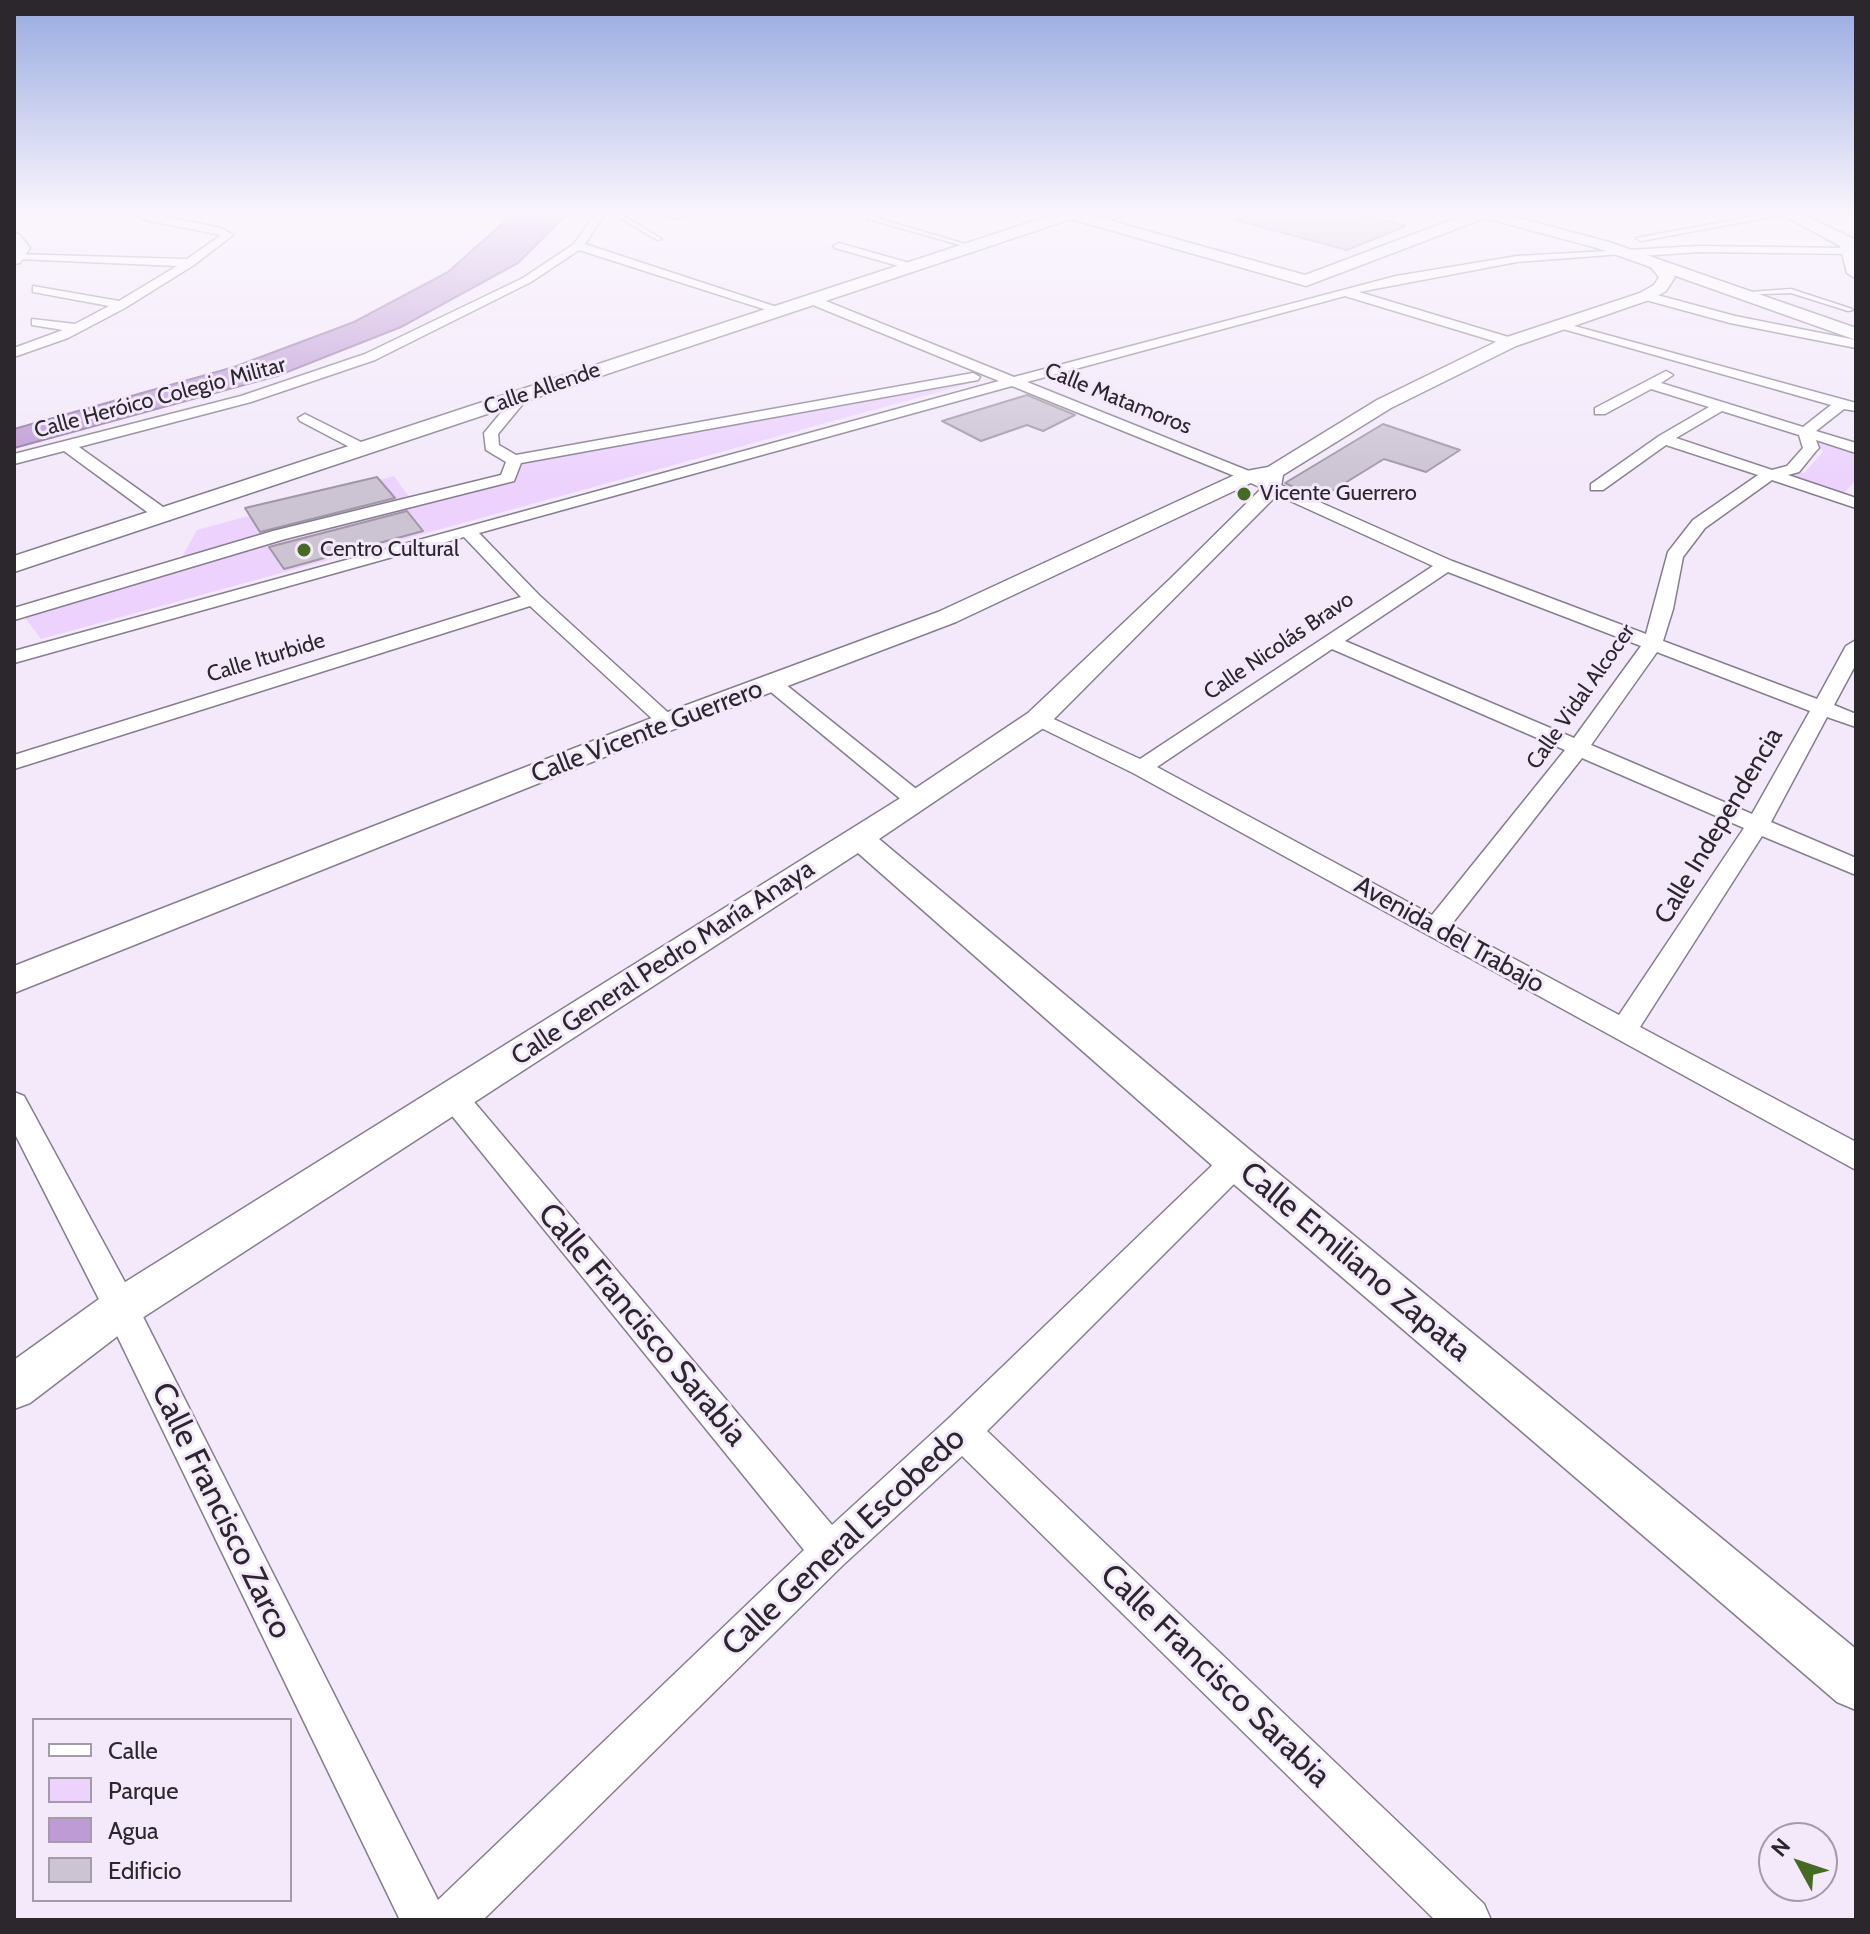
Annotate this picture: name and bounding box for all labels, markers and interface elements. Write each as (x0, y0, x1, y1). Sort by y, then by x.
street label: Calle Heróico Colegio Militar (31, 352, 289, 444)
street label: Calle Allende (480, 357, 604, 421)
street label: Calle Matamoros (1041, 358, 1195, 440)
place label: Vicente Guerrero (1260, 481, 1417, 507)
marker: Vicente Guerrero (1235, 485, 1253, 503)
place label: Centro Cultural (320, 537, 459, 563)
marker: Centro Cultural (295, 541, 313, 559)
street label: Calle Nicolás Bravo (1199, 586, 1359, 706)
street label: Calle Vidal Alcocer (1521, 619, 1641, 775)
street label: Calle Iturbide (204, 628, 328, 688)
street label: Calle Vicente Guerrero (527, 673, 767, 791)
street label: Calle Independencia (1648, 722, 1790, 930)
street label: Calle General Pedro María Anaya (506, 853, 820, 1073)
street label: Avenida del Trabajo (1349, 870, 1549, 1000)
street label: Calle Emiliano Zapata (1232, 1154, 1478, 1370)
street label: Calle Francisco Sarabia (529, 1196, 755, 1454)
street label: Calle Francisco Zarco (142, 1377, 300, 1645)
street label: Calle General Escobedo (715, 1420, 973, 1664)
street label: Calle Francisco Sarabia (1092, 1556, 1338, 1796)
legend (32, 1718, 292, 1902)
text: Calle (108, 1736, 158, 1765)
text: Parque (108, 1776, 178, 1805)
text: Agua (108, 1816, 159, 1845)
north arrow (1758, 1822, 1838, 1902)
text: N (1765, 1833, 1796, 1862)
text: Edificio (108, 1856, 182, 1885)

